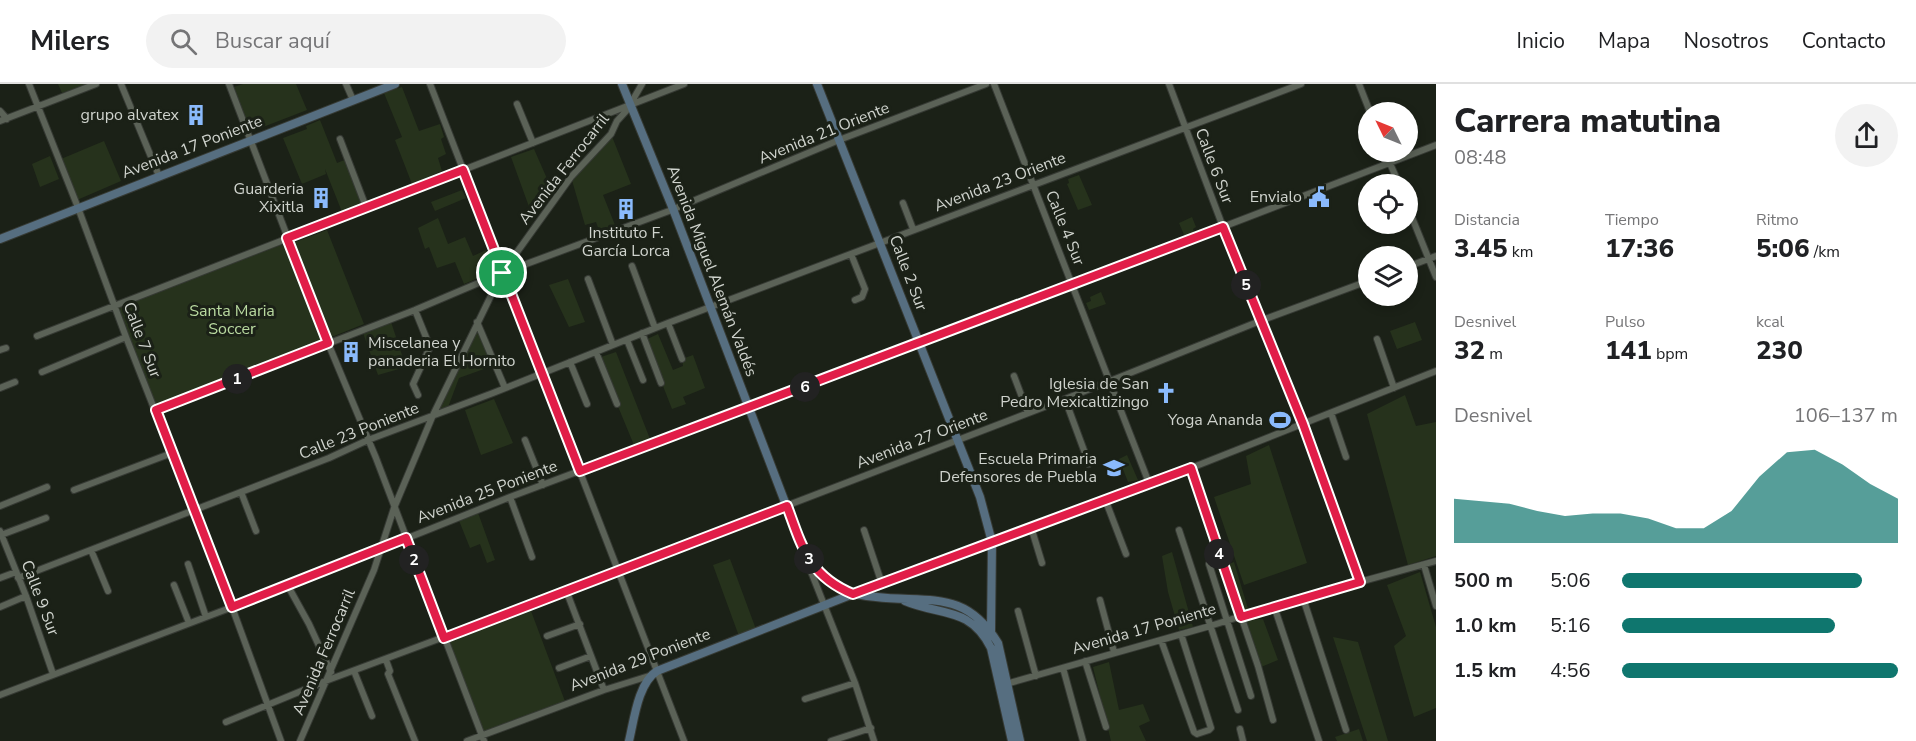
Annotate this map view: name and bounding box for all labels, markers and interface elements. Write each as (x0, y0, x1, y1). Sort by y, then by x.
search box (146, 14, 566, 68)
text: Milers (30, 22, 110, 60)
icon: search (167, 25, 200, 58)
text: Buscar aquí (215, 26, 330, 56)
text: Inicio (1517, 27, 1565, 55)
text: Mapa (1598, 27, 1650, 55)
text: Nosotros (1683, 27, 1769, 55)
text: Contacto (1802, 27, 1886, 55)
street label: Avenida 21 Oriente (755, 97, 893, 169)
text: Carrera matutina (1454, 99, 1721, 144)
north arrow (1358, 102, 1418, 162)
map controls (1358, 102, 1418, 306)
building icon: grupo alvatex (184, 103, 208, 127)
place label: grupo alvatex (81, 104, 180, 126)
button: share (1835, 104, 1898, 167)
street label: Avenida Ferrocarril (514, 109, 615, 229)
street label: Avenida 17 Poniente (118, 110, 266, 184)
street label: Calle 6 Sur (1190, 125, 1239, 207)
text: 08:48 (1454, 144, 1507, 171)
street label: Avenida 23 Oriente (931, 147, 1069, 217)
street label: Avenida Miguel Alemán Valdés (661, 162, 763, 380)
button: locate (1358, 174, 1418, 234)
place label: Guarderia Xixitla (234, 178, 304, 218)
public building icon: Envialo (1307, 185, 1331, 209)
building icon: Guarderia Xixitla (309, 186, 333, 210)
place label: Envialo (1250, 186, 1302, 208)
street label: Calle 4 Sur (1040, 187, 1090, 269)
building icon: Instituto F. García Lorca (614, 197, 638, 221)
text: Distancia (1454, 209, 1520, 231)
text: Tiempo (1605, 209, 1659, 231)
text: Ritmo (1756, 209, 1799, 231)
place label: Instituto F. García Lorca (582, 222, 670, 262)
text: 3.45 (1454, 231, 1508, 266)
text: 17:36 (1605, 231, 1674, 266)
text: 5:06 (1756, 231, 1810, 266)
street label: Calle 2 Sur (884, 232, 933, 314)
text: km (1508, 241, 1533, 263)
text: /km (1810, 241, 1840, 263)
button: layers (1358, 246, 1418, 306)
pin (476, 247, 527, 298)
icon: arrive (485, 256, 518, 289)
pin: 5 (1231, 270, 1261, 300)
text: 5 (1241, 274, 1251, 296)
street label: Calle 7 Sur (118, 299, 167, 381)
park label: Santa Maria Soccer (189, 300, 275, 340)
text: Desnivel (1454, 311, 1516, 333)
text: Pulso (1605, 311, 1645, 333)
text: kcal (1756, 311, 1784, 333)
place label: Miscelanea y panaderia El Hornito (368, 332, 516, 372)
text: 32 (1454, 333, 1485, 368)
text: 141 (1605, 333, 1652, 368)
text: 230 (1756, 333, 1803, 368)
building icon: Miscelanea y panaderia El Hornito (339, 340, 363, 364)
text: m (1485, 343, 1503, 365)
text: bpm (1652, 343, 1688, 365)
pin: 1 (222, 364, 252, 394)
text: 1 (232, 368, 242, 390)
pin: 6 (790, 372, 820, 402)
place label: Iglesia de San Pedro Mexicaltizingo (1000, 373, 1149, 413)
text: 6 (800, 376, 810, 398)
church icon: Iglesia de San Pedro Mexicaltizingo (1154, 381, 1178, 405)
street label: Calle 23 Poniente (296, 397, 422, 465)
text: Desnivel (1454, 402, 1532, 429)
text: 106–137 m (1794, 402, 1898, 429)
street label: Avenida 27 Oriente (853, 404, 991, 474)
sports icon: Yoga Ananda (1268, 408, 1292, 432)
place label: Yoga Ananda (1167, 409, 1263, 431)
place label: Escuela Primaria Defensores de Puebla (939, 448, 1097, 488)
street label: Avenida 25 Poniente (413, 455, 561, 529)
school or university icon: Escuela Primaria Defensores de Puebla (1102, 456, 1126, 480)
pin: 4 (1204, 539, 1234, 569)
text: 4 (1214, 543, 1224, 565)
pin: 3 (794, 544, 824, 574)
pin: 2 (399, 545, 429, 575)
text: 3 (804, 548, 814, 570)
text: 2 (409, 549, 419, 571)
street label: Calle 9 Sur (16, 557, 65, 639)
text: 500 m (1454, 567, 1513, 594)
text: 5:06 (1550, 567, 1591, 594)
street label: Avenida Ferrocarril (287, 585, 361, 719)
street label: Avenida 17 Poniente (1069, 598, 1219, 660)
text: 1.0 km (1454, 612, 1517, 639)
text: 5:16 (1550, 612, 1591, 639)
street label: Avenida 29 Poniente (566, 623, 714, 697)
text: 1.5 km (1454, 657, 1517, 684)
text: 4:56 (1550, 657, 1591, 684)

